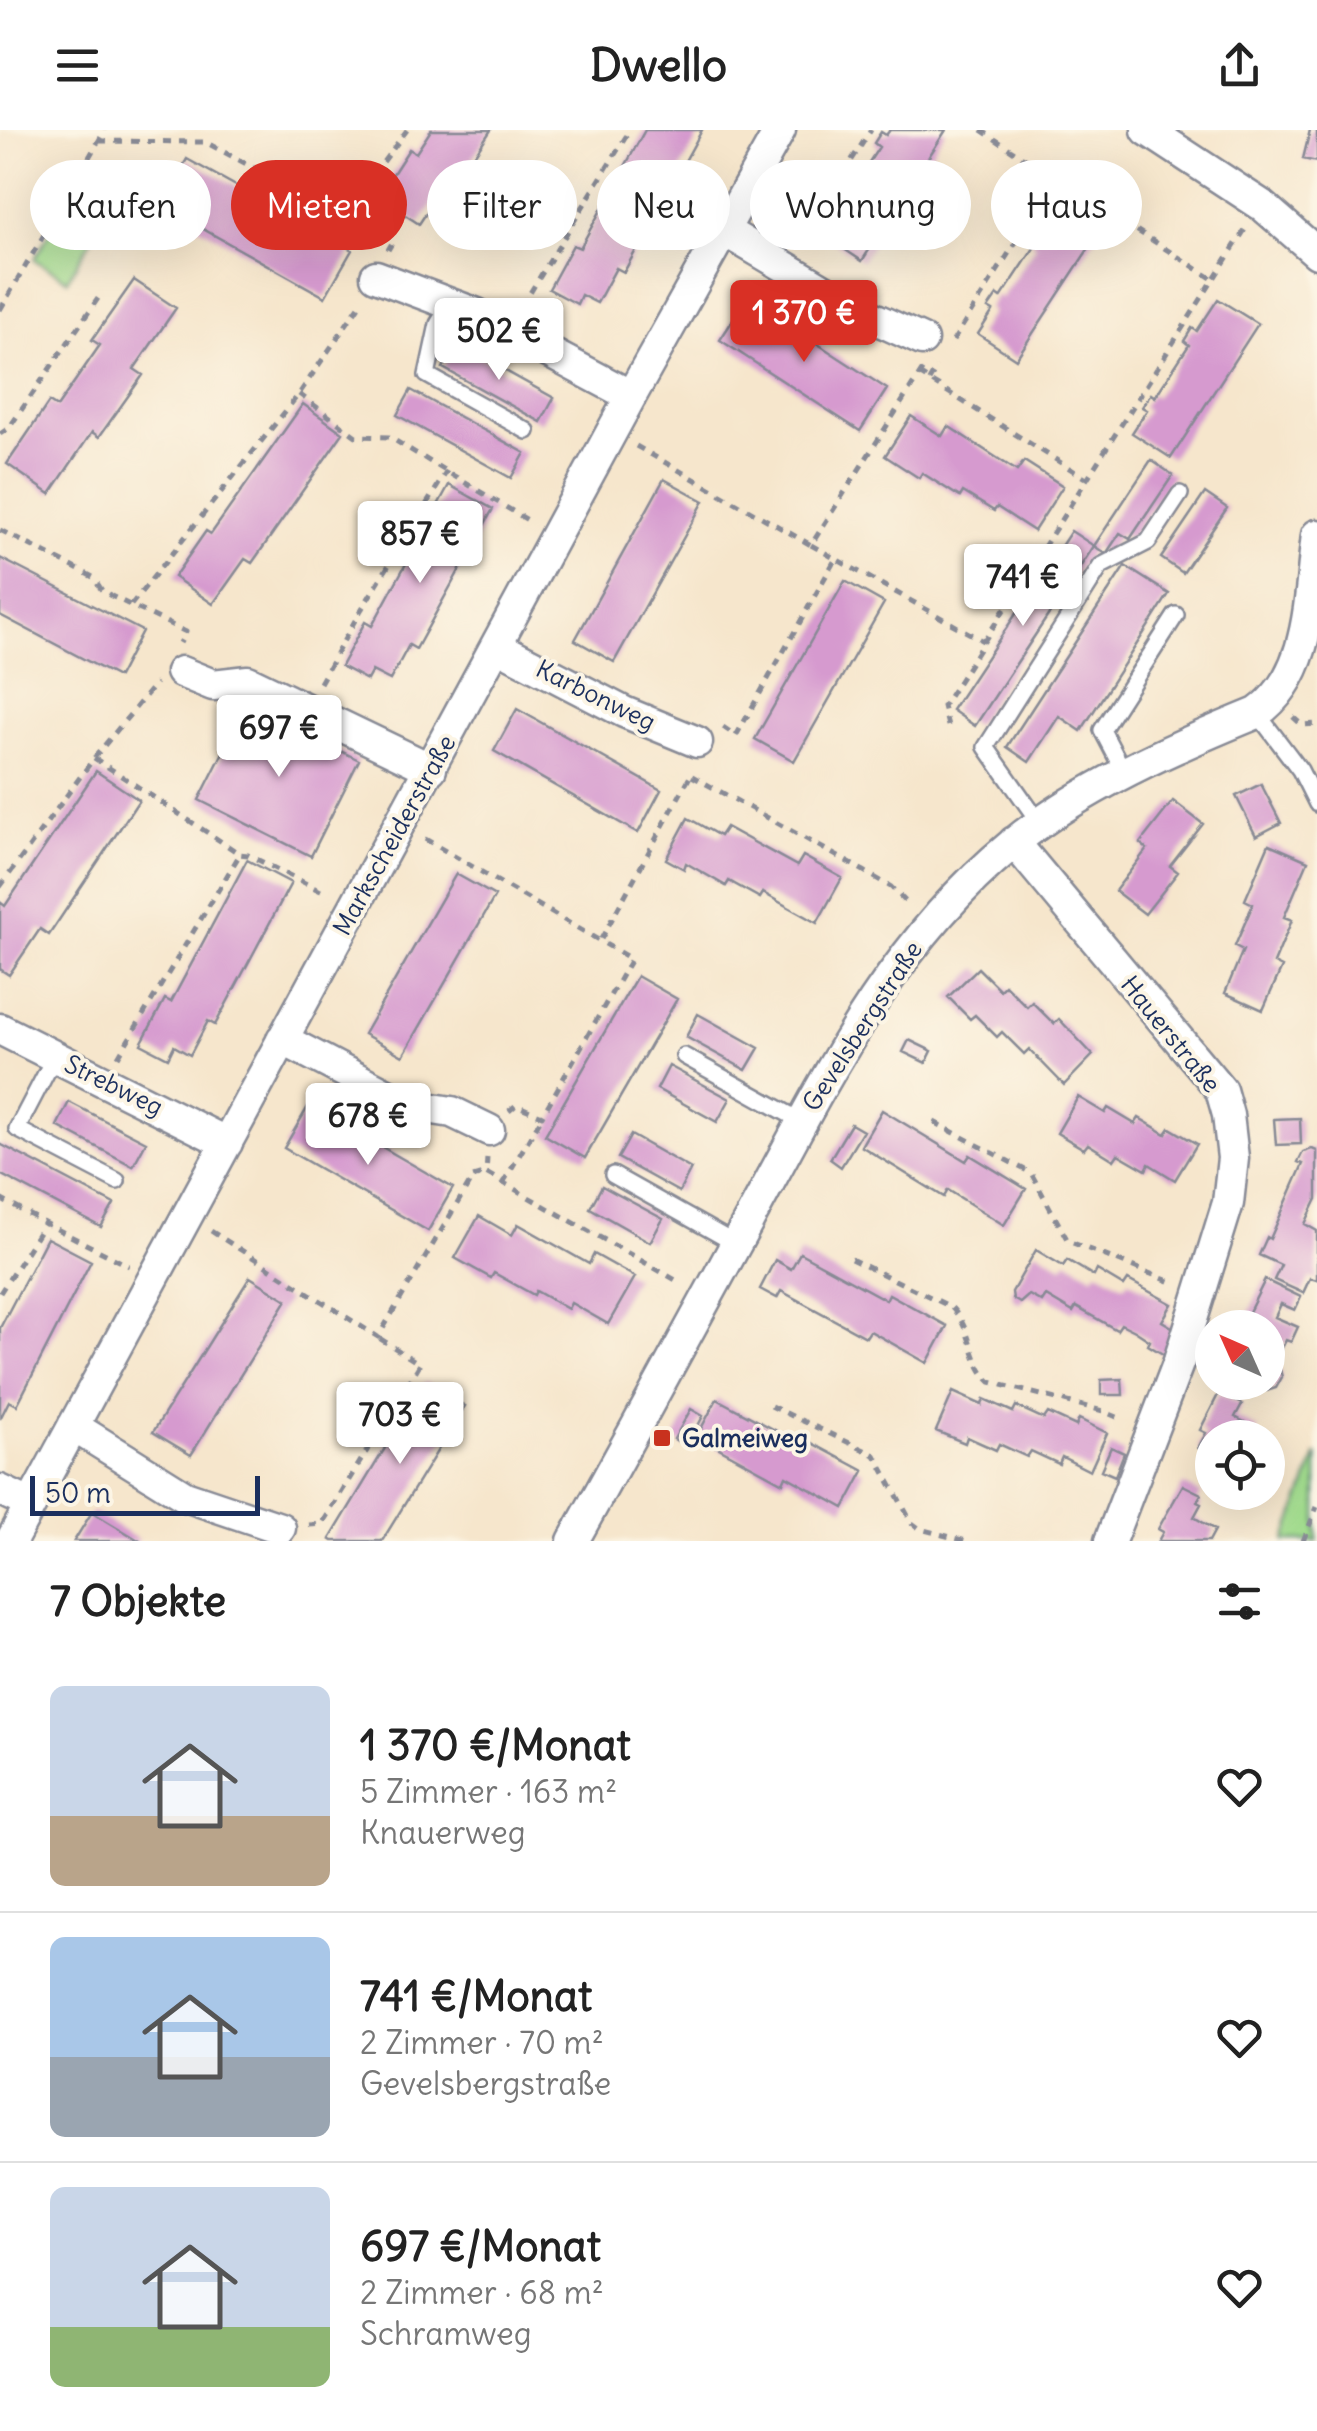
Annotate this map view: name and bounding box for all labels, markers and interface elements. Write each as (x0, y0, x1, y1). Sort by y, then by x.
text: Dwello (590, 37, 727, 93)
icon: menu (50, 38, 105, 93)
icon: share (1212, 38, 1267, 93)
chip: Kaufen (30, 160, 211, 250)
chip: Mieten (231, 160, 407, 250)
chip: Filter (427, 160, 577, 250)
chip: Neu (597, 160, 730, 250)
chip: Wohnung (750, 160, 971, 250)
chip: Haus (991, 160, 1142, 250)
pin: 1 370 € (712, 280, 896, 365)
text: 1 370 € (752, 292, 856, 333)
pin: 502 € (429, 298, 569, 383)
text: 502 € (456, 310, 542, 351)
pin: 857 € (350, 501, 490, 586)
text: 857 € (380, 513, 460, 554)
pin: 741 € (953, 544, 1093, 629)
text: 741 € (986, 556, 1060, 597)
street label: Karbonweg (531, 652, 661, 738)
pin: 697 € (209, 695, 349, 780)
text: 697 € (239, 707, 319, 748)
street label: Markscheiderstraße (326, 729, 462, 941)
street label: Gevelsbergstraße (795, 935, 929, 1117)
street label: Hauerstraße (1114, 969, 1228, 1099)
street label: Strebweg (59, 1047, 169, 1123)
pin: 678 € (298, 1083, 438, 1168)
text: 678 € (328, 1095, 408, 1136)
north arrow (1195, 1310, 1285, 1400)
map controls (1195, 1310, 1285, 1510)
pin: 703 € (330, 1382, 470, 1467)
text: 703 € (358, 1394, 442, 1435)
button: locate (1195, 1420, 1285, 1510)
place label: Galmeiweg (682, 1422, 808, 1454)
marker: Galmeiweg (651, 1427, 673, 1449)
scale bar (30, 1471, 260, 1516)
text: 50 m (45, 1475, 111, 1511)
icon: filters (1212, 1574, 1267, 1629)
text: 7 Objekte (50, 1575, 226, 1627)
text: 1 370 €/Monat (360, 1719, 631, 1771)
icon: home (130, 1726, 250, 1846)
icon: heart (1212, 1759, 1267, 1814)
text: 5 Zimmer · 163 m² (360, 1771, 617, 1812)
text: Knauerweg (360, 1812, 526, 1853)
text: 741 €/Monat (360, 1970, 592, 2022)
icon: home (130, 1977, 250, 2097)
icon: heart (1212, 2010, 1267, 2065)
text: 2 Zimmer · 70 m² (360, 2022, 604, 2063)
text: Gevelsbergstraße (360, 2063, 611, 2104)
text: 697 €/Monat (360, 2220, 601, 2272)
icon: home (130, 2227, 250, 2347)
icon: heart (1212, 2260, 1267, 2315)
text: 2 Zimmer · 68 m² (360, 2272, 604, 2313)
text: Schramweg (360, 2313, 532, 2354)

